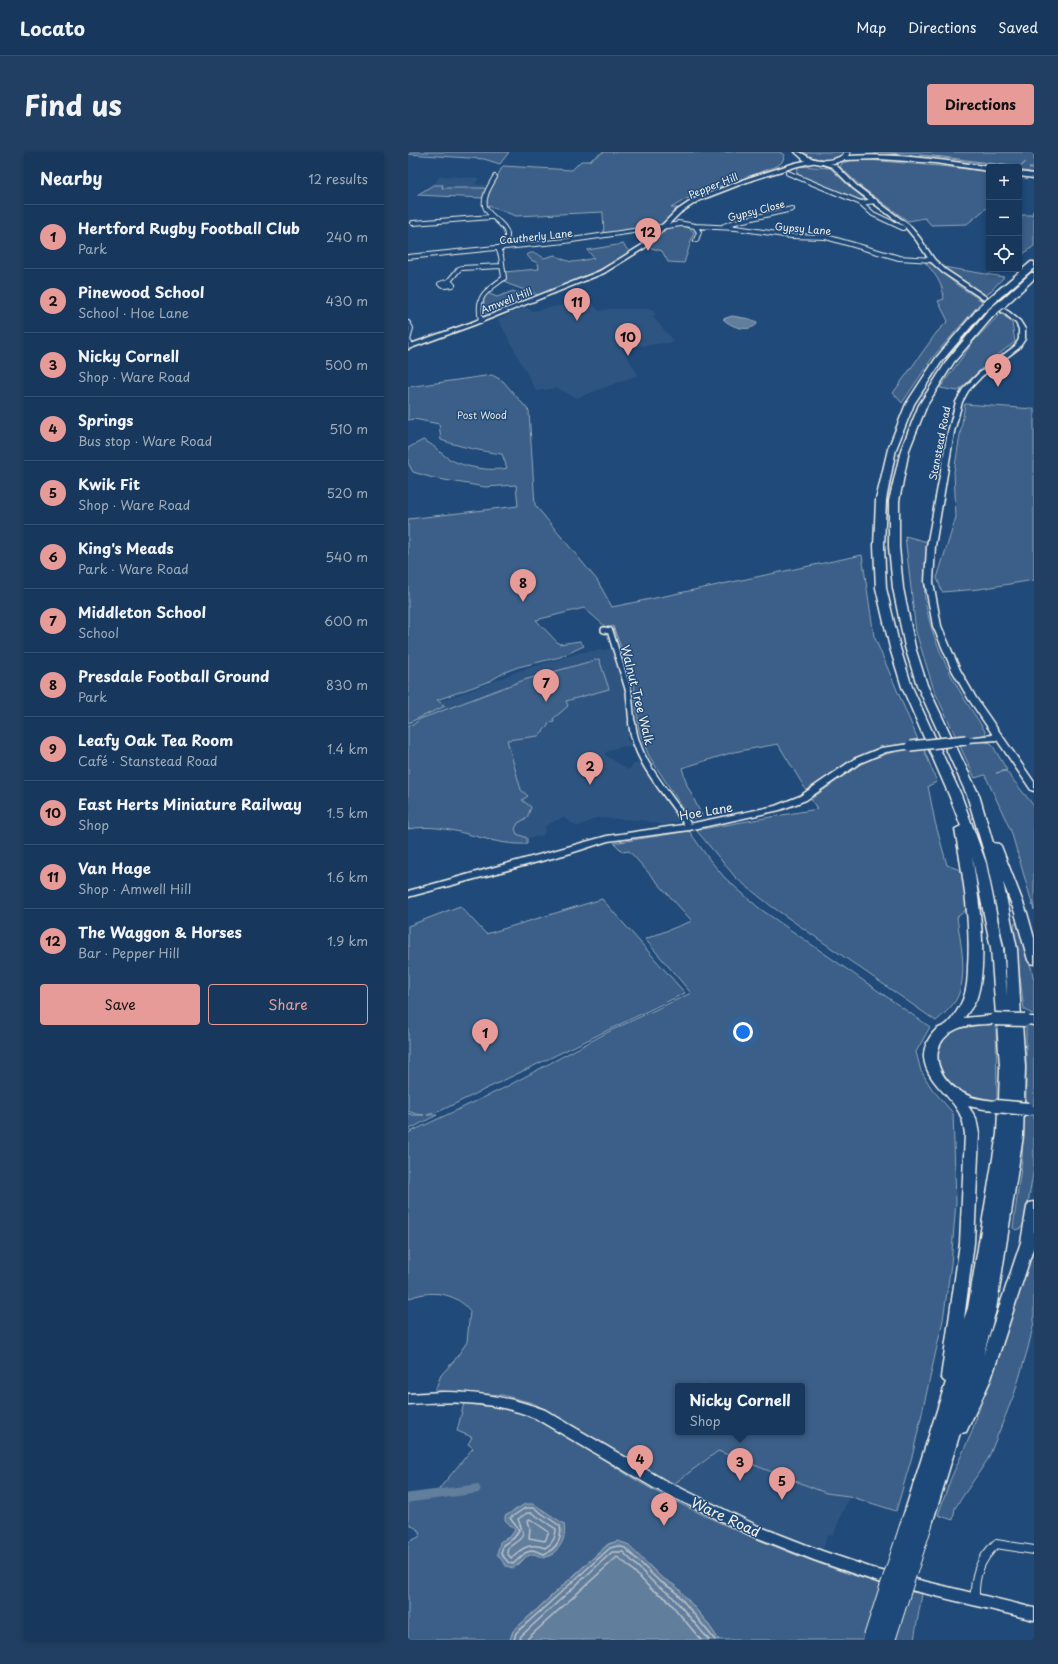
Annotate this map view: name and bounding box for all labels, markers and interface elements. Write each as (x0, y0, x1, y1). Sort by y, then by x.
text: Locato (20, 14, 85, 42)
text: Map (856, 17, 886, 38)
text: Directions (908, 17, 976, 38)
text: Saved (998, 17, 1038, 38)
text: Find us (24, 83, 122, 126)
button: Directions (927, 84, 1034, 125)
map controls (986, 164, 1022, 272)
button: + (986, 164, 1022, 200)
text: Nearby (40, 165, 102, 191)
street label: Pepper Hill (686, 168, 740, 202)
text: 12 results (308, 169, 368, 188)
street label: Gypsy Close (726, 196, 786, 225)
button: − (986, 200, 1022, 236)
text: Hertford Rugby Football Club (78, 216, 300, 239)
pin: 12 (635, 218, 661, 251)
street label: Gypsy Lane (774, 218, 832, 239)
street label: Cautherly Lane (499, 225, 574, 247)
text: 1 (50, 227, 56, 246)
text: 240 m (326, 227, 368, 246)
button: locate (986, 236, 1022, 272)
text: Park (78, 239, 107, 258)
text: Pinewood School (78, 280, 204, 303)
street label: Amwell Hill (478, 283, 534, 317)
pin: 11 (564, 288, 590, 321)
text: 2 (48, 291, 58, 310)
text: 430 m (326, 291, 368, 310)
text: School · Hoe Lane (78, 303, 189, 322)
pin: 10 (615, 323, 641, 356)
text: Nicky Cornell (78, 344, 179, 367)
pin: 9 (985, 354, 1011, 387)
text: 3 (49, 355, 57, 374)
text: 500 m (325, 355, 368, 374)
text: Shop · Ware Road (78, 367, 190, 386)
street label: Stanstead Road (924, 404, 954, 481)
park label: Post Wood (457, 407, 507, 422)
text: Springs (78, 408, 134, 431)
text: 4 (49, 419, 57, 438)
text: 510 m (329, 419, 368, 438)
text: Bus stop · Ware Road (78, 431, 212, 450)
text: Kwik Fit (78, 472, 140, 495)
text: 5 (49, 483, 57, 502)
text: 520 m (326, 483, 368, 502)
text: Shop · Ware Road (78, 495, 190, 514)
text: King's Meads (78, 536, 174, 559)
text: 6 (48, 547, 58, 566)
text: 540 m (325, 547, 368, 566)
text: Park · Ware Road (78, 559, 189, 578)
pin: 8 (510, 569, 536, 602)
text: Middleton School (78, 600, 206, 623)
text: 7 (49, 611, 57, 630)
text: 600 m (324, 611, 368, 630)
text: School (78, 623, 119, 642)
street label: Walnut Tree Walk (617, 643, 659, 747)
text: Presdale Football Ground (78, 664, 269, 687)
pin: 7 (533, 669, 559, 702)
text: 8 (49, 675, 57, 694)
text: 830 m (326, 675, 368, 694)
text: Park (78, 687, 107, 706)
text: Leafy Oak Tea Room (78, 728, 233, 751)
text: 9 (49, 739, 57, 758)
text: 1.4 km (327, 739, 368, 758)
text: Café · Stanstead Road (78, 751, 218, 770)
pin: 2 (577, 752, 603, 785)
text: East Herts Miniature Railway (78, 792, 302, 815)
street label: Hoe Lane (678, 797, 734, 825)
text: 10 (45, 803, 61, 822)
text: 1.5 km (327, 803, 368, 822)
text: Shop (78, 815, 109, 834)
text: Van Hage (78, 856, 151, 879)
text: 11 (47, 867, 59, 886)
text: 1.6 km (327, 867, 368, 886)
text: Shop · Amwell Hill (78, 879, 191, 898)
text: The Waggon & Horses (78, 920, 242, 943)
text: 12 (45, 931, 61, 950)
text: 1.9 km (327, 931, 368, 950)
text: Bar · Pepper Hill (78, 943, 180, 962)
button: Save (40, 984, 200, 1025)
button: Share (208, 984, 368, 1025)
pin: 1 (472, 1019, 498, 1052)
your location (733, 1022, 753, 1042)
popup (675, 1383, 805, 1435)
text: Nicky Cornell (689, 1388, 791, 1411)
text: Shop (689, 1411, 721, 1430)
pin: 4 (627, 1445, 653, 1478)
pin: 3 (727, 1448, 753, 1481)
pin: 5 (769, 1467, 795, 1500)
street label: Ware Road (688, 1492, 764, 1542)
pin: 6 (651, 1493, 677, 1526)

